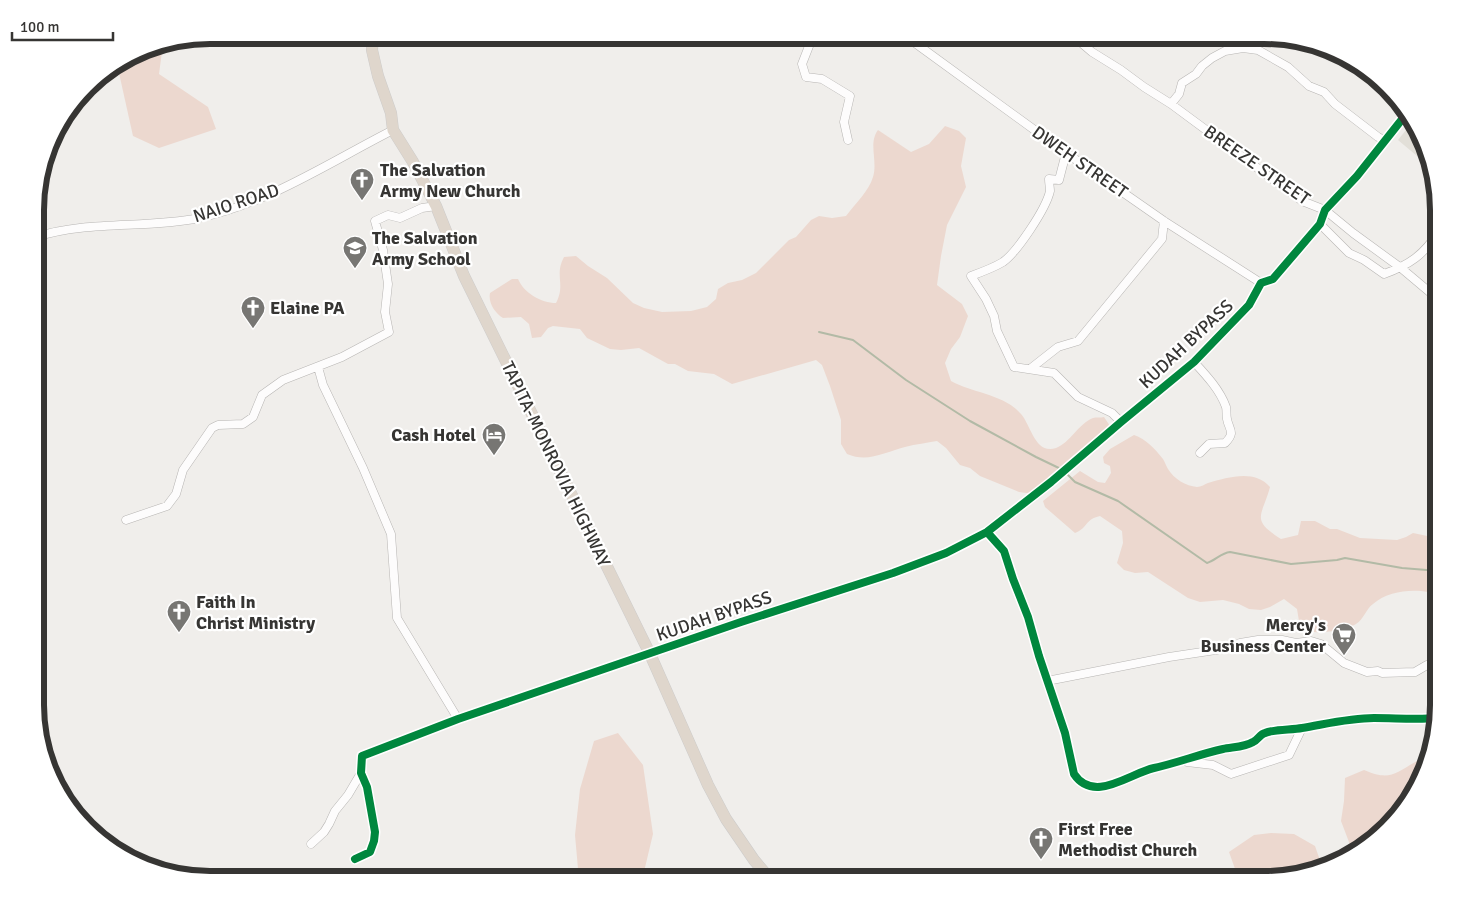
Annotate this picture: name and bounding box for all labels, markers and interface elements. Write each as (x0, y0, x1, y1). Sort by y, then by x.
scale bar (12, 10, 114, 42)
text: 100 m (20, 18, 60, 36)
street label: BREEZE STREET (1200, 120, 1315, 210)
street label: DWEH STREET (1028, 121, 1132, 203)
place label: The Salvation Army New Church (380, 159, 521, 202)
church icon: The Salvation Army New Church (349, 167, 375, 201)
street label: NAIO ROAD (190, 179, 282, 227)
place label: The Salvation Army School (372, 227, 478, 270)
school or university icon: The Salvation Army School (342, 235, 368, 269)
church icon: Elaine PA (240, 295, 266, 329)
street label: KUDAH BYPASS (1134, 295, 1238, 393)
place label: Elaine PA (270, 297, 345, 319)
street label: TAPITA-MONROVIA HIGHWAY (497, 358, 615, 570)
hotel icon: Cash Hotel (481, 422, 507, 456)
place label: Cash Hotel (391, 424, 476, 446)
street label: KUDAH BYPASS (653, 586, 775, 646)
place label: Faith In Christ Ministry (196, 591, 315, 634)
church icon: Faith In Christ Ministry (166, 599, 192, 633)
place label: Mercy's Business Center (1201, 614, 1327, 657)
supermarket icon: Mercy's Business Center (1331, 622, 1357, 656)
place label: First Free Methodist Church (1058, 818, 1198, 861)
church icon: First Free Methodist Church (1028, 826, 1054, 860)

